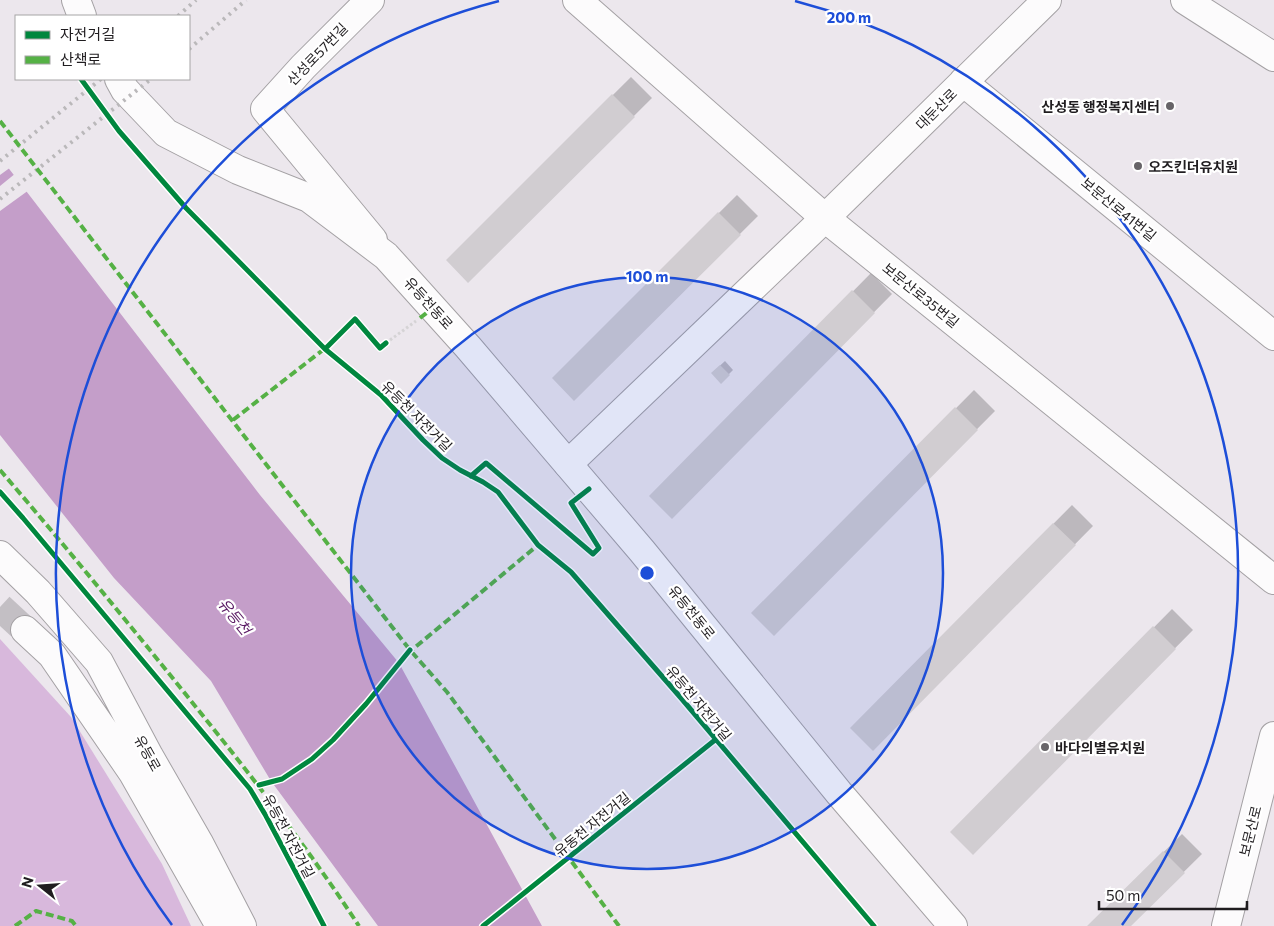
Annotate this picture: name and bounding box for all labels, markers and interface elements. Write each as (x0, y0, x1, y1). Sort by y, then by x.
text: 200 m (827, 8, 871, 26)
legend (15, 15, 190, 80)
street label: 산성로57번길 (283, 19, 351, 89)
text: 자전거길 (60, 25, 115, 43)
text: 산책로 (60, 50, 101, 68)
street label: 대둔산로 (912, 85, 960, 133)
place label: 산성동 행정복지센터 (1041, 98, 1160, 115)
marker: 산성동 행정복지센터 (1164, 100, 1176, 112)
place label: 오즈킨더유치원 (1148, 158, 1238, 175)
marker: 오즈킨더유치원 (1132, 160, 1144, 172)
street label: 보문산로41번길 (1078, 174, 1160, 244)
street label: 보문산로35번길 (879, 259, 963, 331)
text: 100 m (626, 267, 668, 285)
street label: 유등천동로 (401, 273, 457, 333)
street label: 유등천 자전거길 (378, 377, 456, 455)
centre of rings (638, 564, 656, 582)
street label: 유등천동로 (665, 582, 719, 642)
water label: 유등천 (215, 594, 256, 639)
street label: 유등천 자전거길 (663, 662, 735, 744)
street label: 유등로 (131, 732, 165, 774)
place label: 바다의별유치원 (1055, 739, 1145, 756)
marker: 바다의별유치원 (1039, 741, 1051, 753)
street label: 유동천 자전거길 (551, 788, 633, 860)
street label: 유등천 자전거길 (260, 791, 318, 881)
street label: 보문산로 (1236, 804, 1265, 858)
north arrow (15, 861, 65, 911)
text: N (17, 875, 37, 890)
scale bar (1099, 878, 1246, 910)
text: 50 m (1106, 886, 1140, 904)

